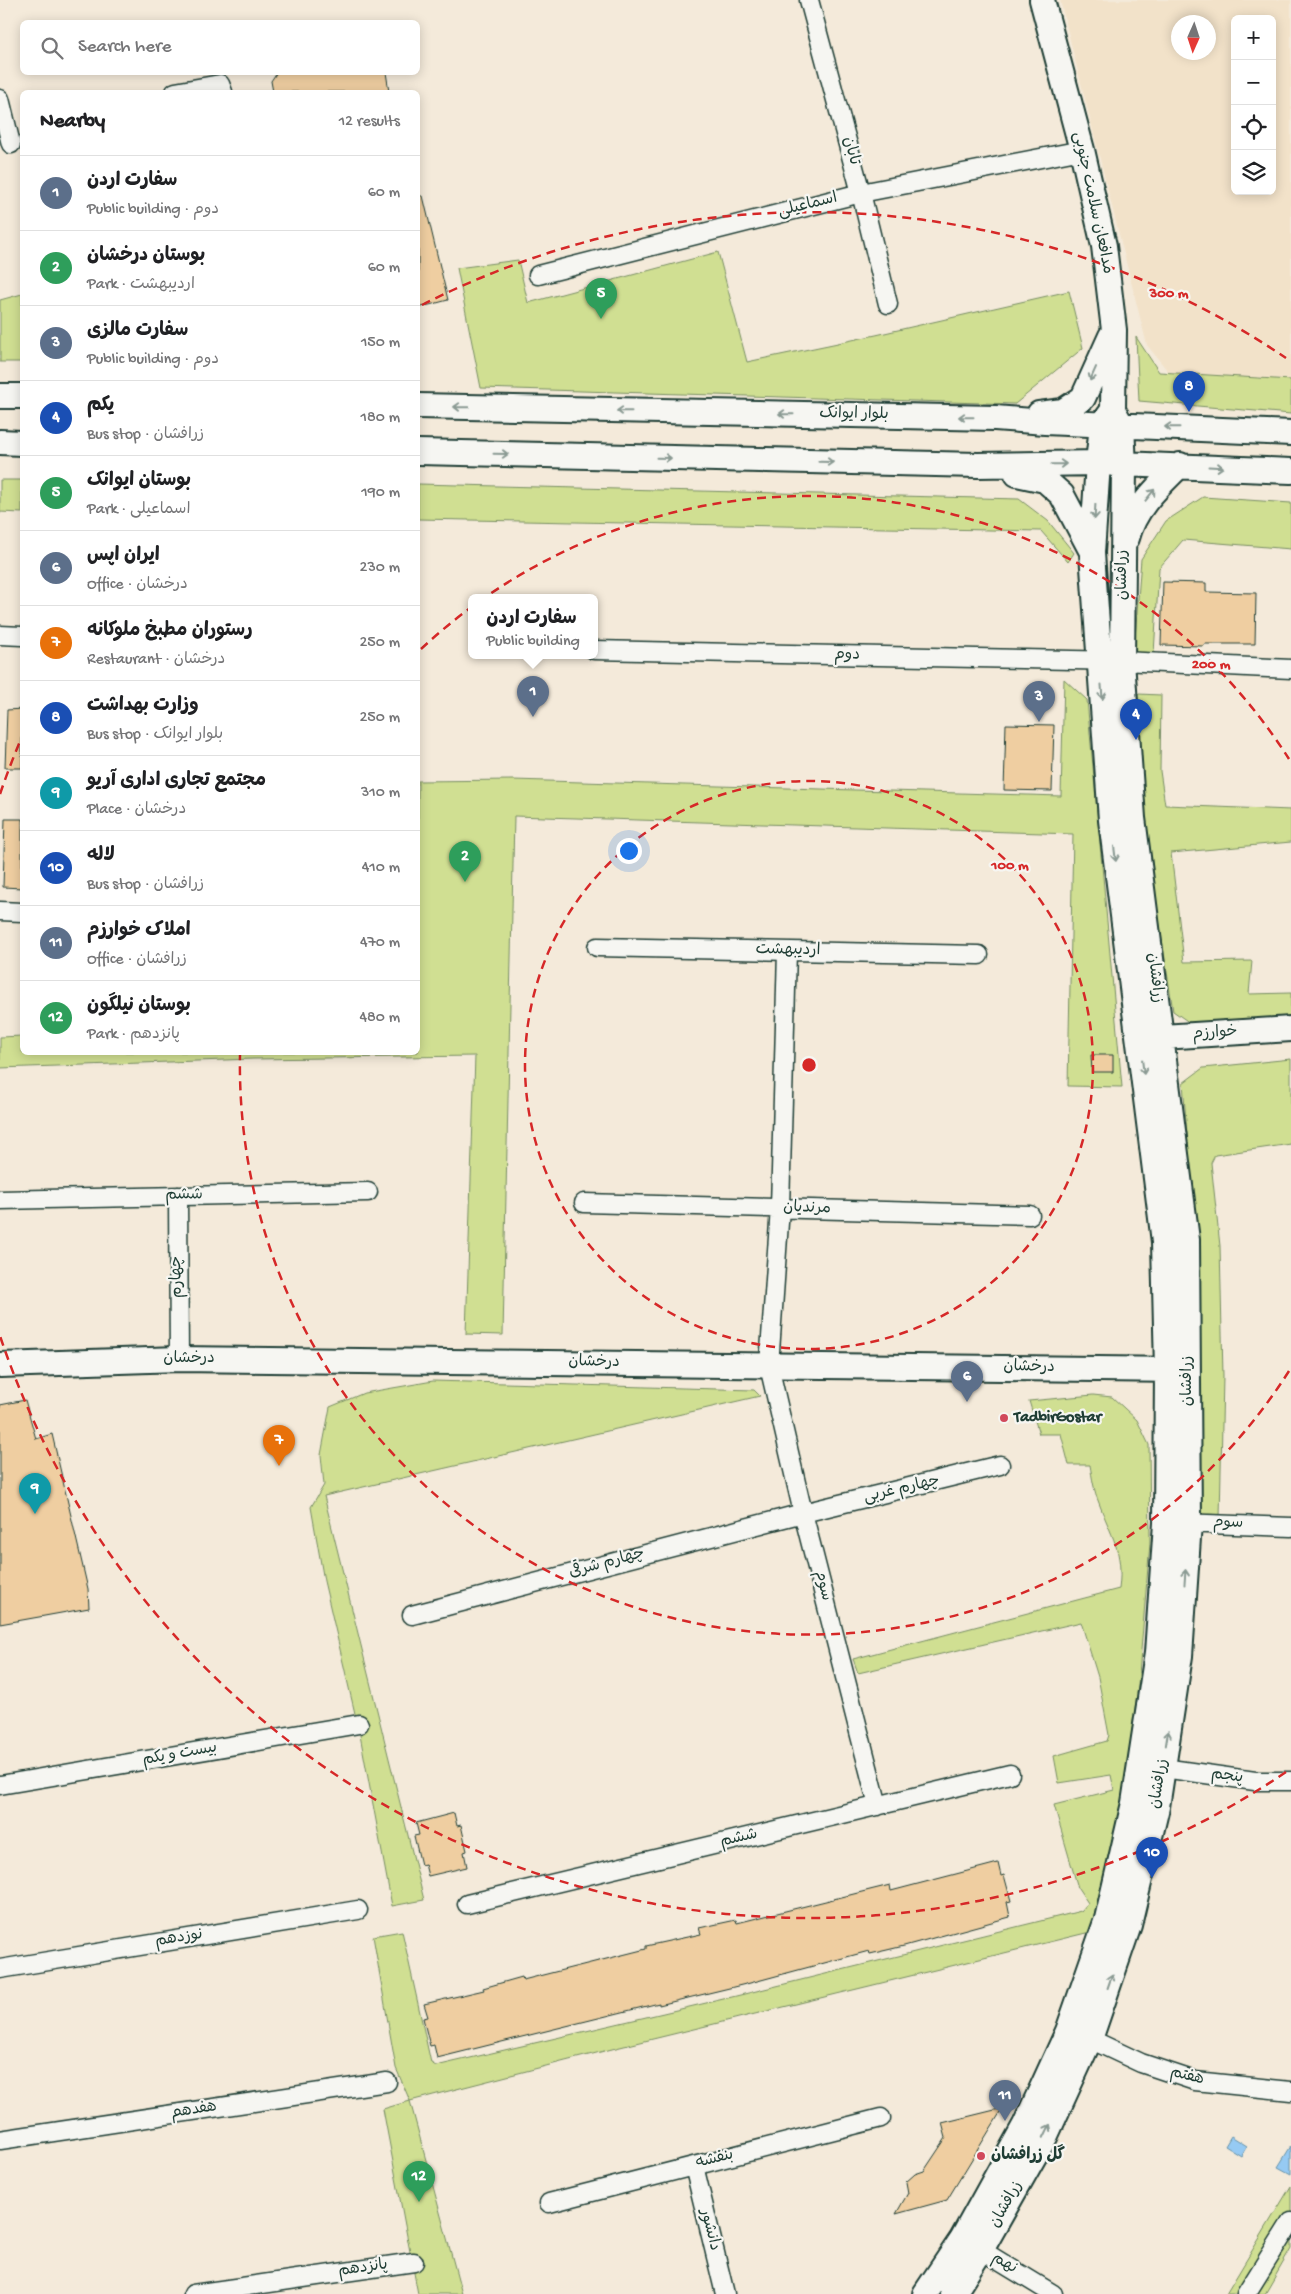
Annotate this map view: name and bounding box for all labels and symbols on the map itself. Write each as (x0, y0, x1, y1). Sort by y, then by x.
north arrow (1171, 15, 1216, 60)
street label: مدافعان سلامت جنوبی (1068, 130, 1116, 276)
street label: تابان (837, 135, 863, 168)
street label: اسماعیلی (776, 189, 840, 223)
pin: 5 (585, 278, 617, 319)
text: 300 m (1148, 285, 1189, 303)
one-way arrow (1087, 366, 1097, 381)
pin: 8 (1173, 371, 1205, 412)
one-way arrow (454, 402, 470, 412)
street label: بلوار ایوانک (819, 404, 889, 425)
one-way arrow (616, 406, 632, 416)
one-way arrow (779, 409, 795, 419)
one-way arrow (959, 412, 975, 422)
one-way arrow (1165, 422, 1181, 432)
one-way arrow (492, 449, 509, 459)
one-way arrow (655, 453, 671, 463)
one-way arrow (818, 457, 834, 466)
one-way arrow (1050, 460, 1066, 469)
one-way arrow (1208, 462, 1224, 472)
one-way arrow (1145, 489, 1156, 502)
one-way arrow (1090, 504, 1099, 520)
street label: زرافشان (1114, 550, 1133, 600)
street label: دوم (834, 646, 860, 666)
text: 200 m (1192, 656, 1231, 674)
pin: 1 (517, 676, 549, 717)
pin: 3 (1023, 681, 1055, 722)
one-way arrow (1097, 683, 1106, 699)
pin: 4 (1120, 699, 1152, 740)
your location (616, 838, 642, 864)
pin: 2 (449, 841, 481, 882)
one-way arrow (1110, 845, 1120, 861)
text: 100 m (990, 857, 1029, 875)
street label: اردیبهشت (755, 941, 821, 961)
street label: زرافشان (1141, 952, 1167, 1004)
street label: خوارزم (1192, 1023, 1238, 1045)
centre of rings (800, 1056, 818, 1074)
one-way arrow (1138, 1058, 1148, 1074)
street label: ششم (165, 1186, 203, 1206)
street label: مرنديان (783, 1199, 831, 1219)
street label: چهارم (168, 1256, 188, 1298)
street label: درخشان (163, 1350, 215, 1369)
street label: درخشان (568, 1353, 620, 1373)
street label: زرافشان (1179, 1356, 1198, 1406)
street label: درخشان (1003, 1358, 1055, 1378)
pin: 6 (951, 1361, 983, 1402)
place label: TadbirGostar (1012, 1409, 1104, 1428)
marker: TadbirGostar (998, 1412, 1010, 1424)
pin: 7 (263, 1425, 295, 1466)
street label: چهارم غربی (862, 1472, 942, 1508)
pin: 9 (19, 1473, 51, 1514)
street label: سوم (1212, 1514, 1244, 1534)
street label: چهارم شرقی (566, 1541, 647, 1583)
street label: سوم (809, 1569, 835, 1603)
one-way arrow (1181, 1569, 1190, 1585)
one-way arrow (1163, 1731, 1173, 1747)
street label: بیست و یکم (141, 1739, 219, 1771)
street label: زرافشان (1147, 1758, 1173, 1810)
street label: پنجم (1210, 1765, 1244, 1789)
street label: ششم (718, 1825, 760, 1853)
pin: 10 (1136, 1837, 1168, 1878)
street label: نوزدهم (154, 1926, 204, 1952)
one-way arrow (1106, 1974, 1115, 1989)
street label: هفتم (1168, 2064, 1206, 2090)
pin: 11 (989, 2080, 1021, 2121)
street label: هفدهم (170, 2098, 218, 2124)
one-way arrow (1043, 2124, 1053, 2139)
place label: گل زرافشان (991, 2144, 1065, 2166)
street label: بنفشه (694, 2146, 736, 2174)
marker: گل زرافشان (975, 2150, 987, 2162)
pin: 12 (403, 2161, 435, 2202)
street label: زرافشان (986, 2178, 1028, 2232)
street label: دانشور (694, 2206, 723, 2253)
street label: نهم (988, 2249, 1020, 2279)
street label: پانزدهم (337, 2256, 389, 2282)

